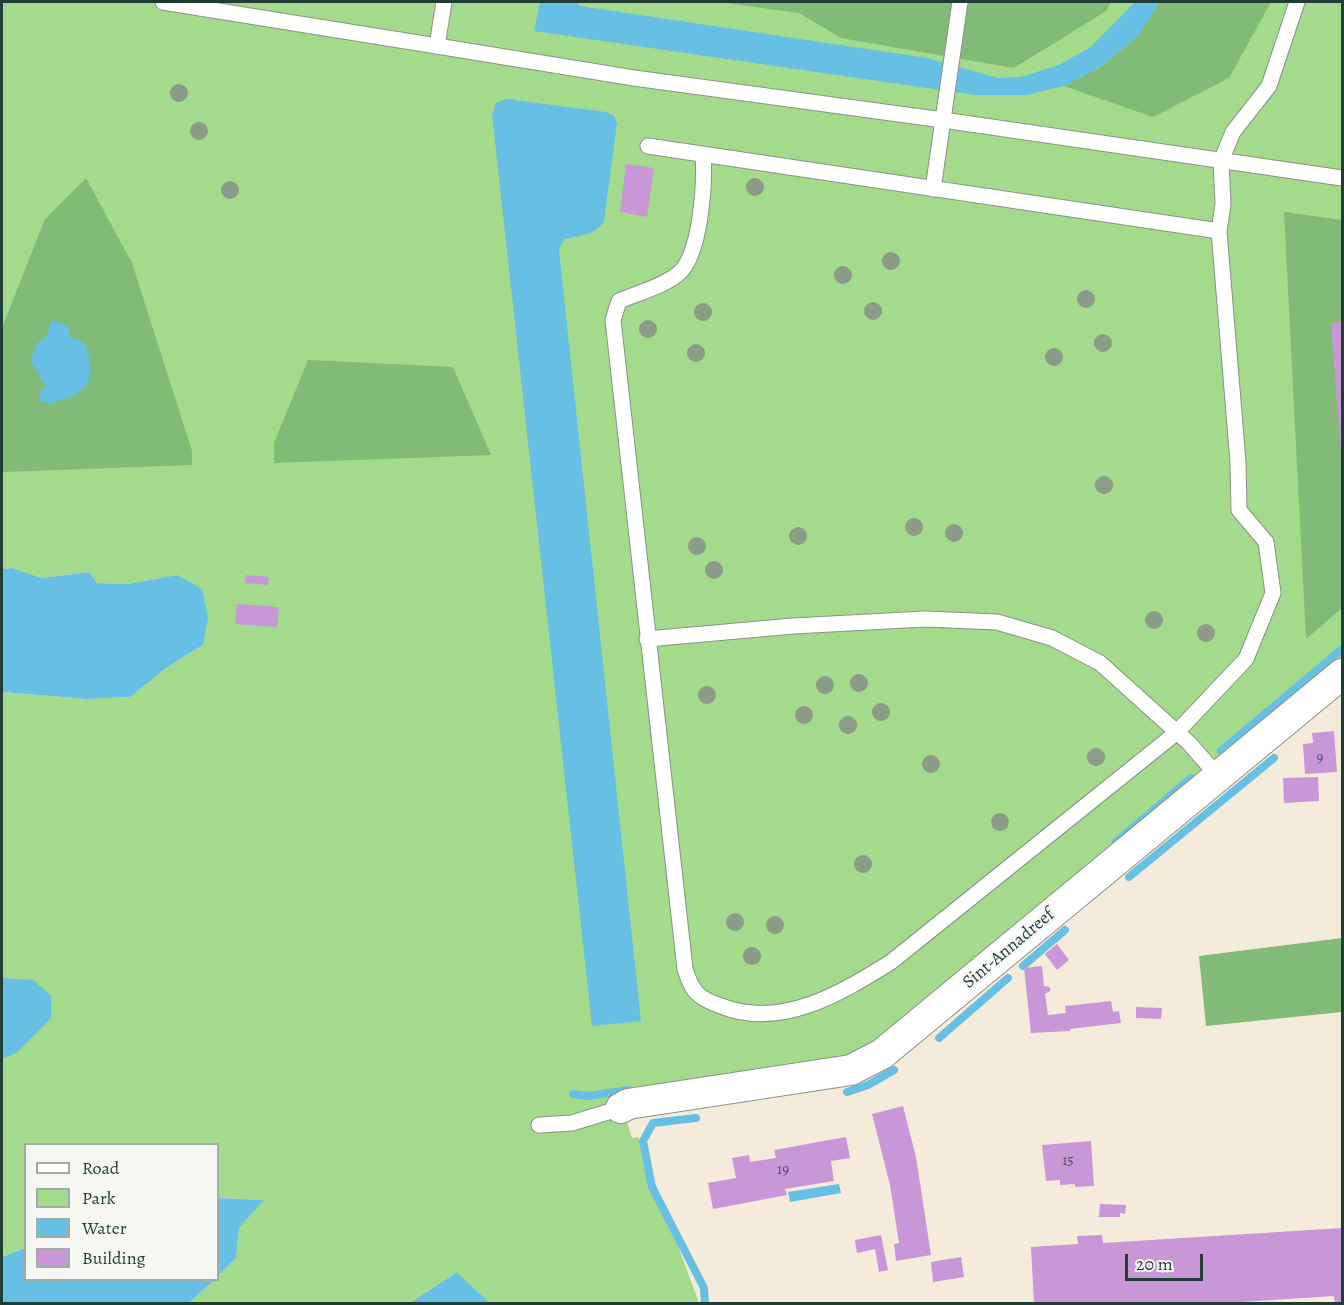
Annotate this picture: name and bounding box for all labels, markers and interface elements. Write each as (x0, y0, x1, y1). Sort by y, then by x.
house number: 9 (1317, 749, 1323, 767)
street label: Sint-Annadreef (959, 904, 1059, 994)
legend (24, 1143, 219, 1281)
house number: 15 (1062, 1152, 1074, 1170)
text: Road (82, 1156, 119, 1180)
house number: 19 (777, 1161, 789, 1179)
text: Park (82, 1186, 116, 1210)
text: Water (82, 1216, 127, 1240)
scale bar (1128, 1242, 1206, 1280)
text: Building (82, 1246, 146, 1270)
text: 20 m (1136, 1252, 1173, 1276)

